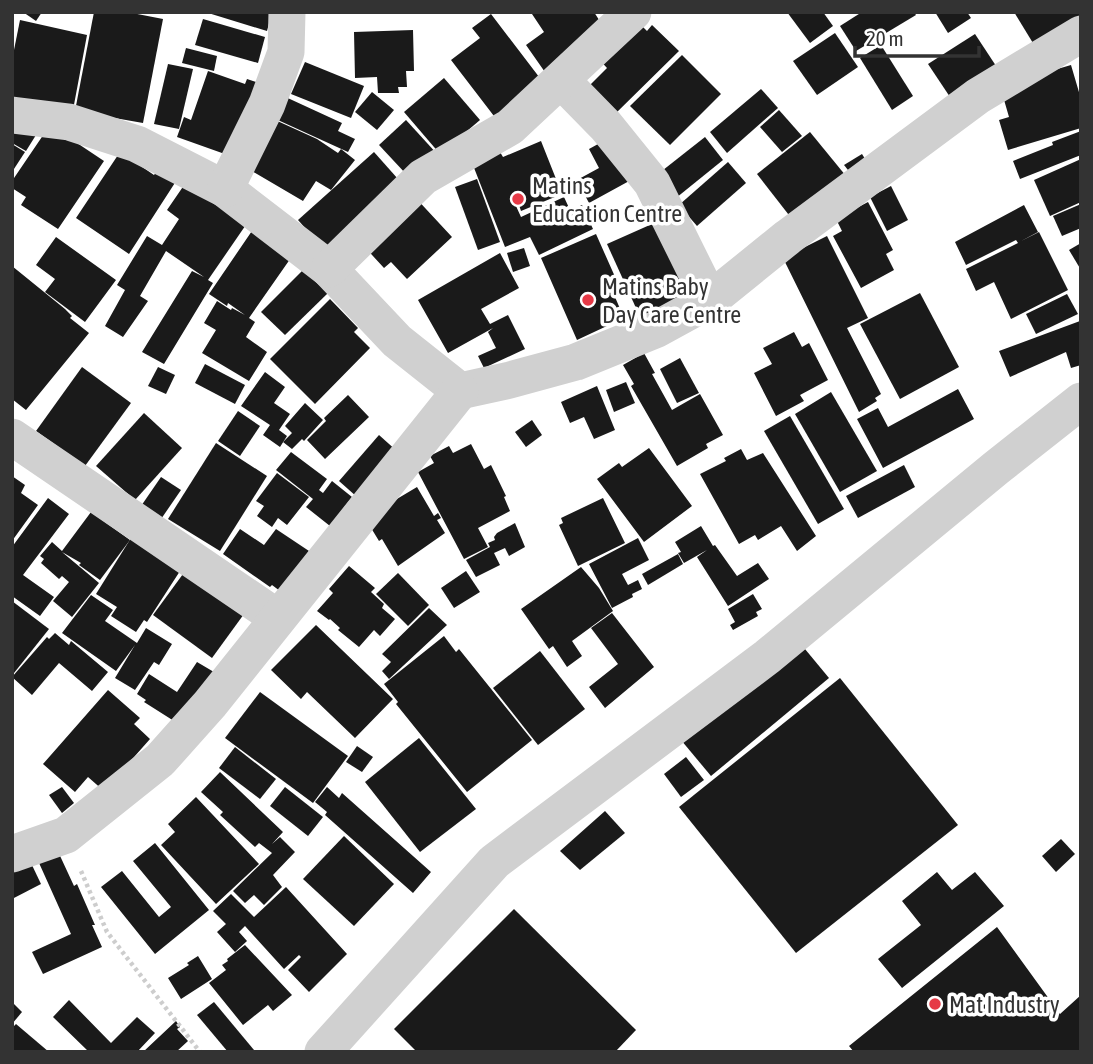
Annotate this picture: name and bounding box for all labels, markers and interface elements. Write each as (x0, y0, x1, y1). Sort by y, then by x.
scale bar (855, 14, 979, 58)
text: 20 m (866, 26, 904, 50)
place label: Matins Education Centre (532, 172, 682, 227)
marker: Matins Education Centre (510, 191, 526, 207)
place label: Matins Baby Day Care Centre (602, 273, 741, 328)
marker: Matins Baby Day Care Centre (580, 292, 596, 308)
place label: Mat Industry (949, 991, 1060, 1018)
marker: Mat Industry (927, 996, 943, 1012)

